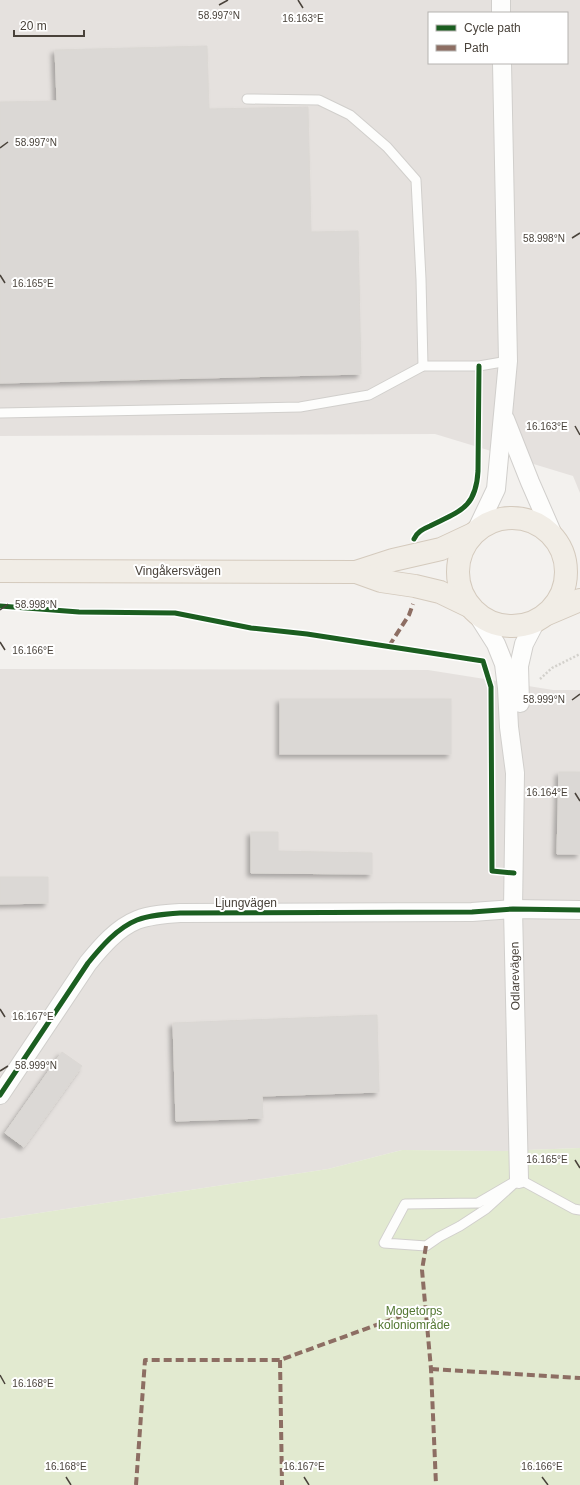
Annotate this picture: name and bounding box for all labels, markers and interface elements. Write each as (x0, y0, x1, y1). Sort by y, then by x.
text: 58.997°N (198, 10, 240, 21)
scale bar (14, 12, 84, 38)
legend (428, 12, 568, 64)
text: 16.163°E (282, 13, 324, 24)
text: 20 m (20, 19, 47, 33)
text: Cycle path (464, 21, 521, 35)
text: Path (464, 41, 489, 55)
text: 58.997°N (15, 137, 57, 148)
text: 58.998°N (523, 233, 565, 244)
text: 16.165°E (12, 278, 54, 289)
text: 16.163°E (526, 421, 568, 432)
street label: Vingåkersvägen (135, 564, 221, 578)
text: 58.998°N (15, 599, 57, 610)
text: 16.166°E (12, 645, 54, 656)
text: 58.999°N (523, 694, 565, 705)
text: 16.164°E (526, 787, 568, 798)
street label: Ljungvägen (215, 896, 277, 910)
street label: Odlarevägen (507, 942, 523, 1010)
text: 16.167°E (12, 1011, 54, 1022)
text: 58.999°N (15, 1060, 57, 1071)
text: 16.165°E (526, 1154, 568, 1165)
park label: Mogetorps koloniområde (378, 1304, 450, 1332)
text: 16.168°E (12, 1378, 54, 1389)
text: 16.168°E (45, 1461, 87, 1472)
text: 16.167°E (283, 1461, 325, 1472)
text: 16.166°E (521, 1461, 563, 1472)

